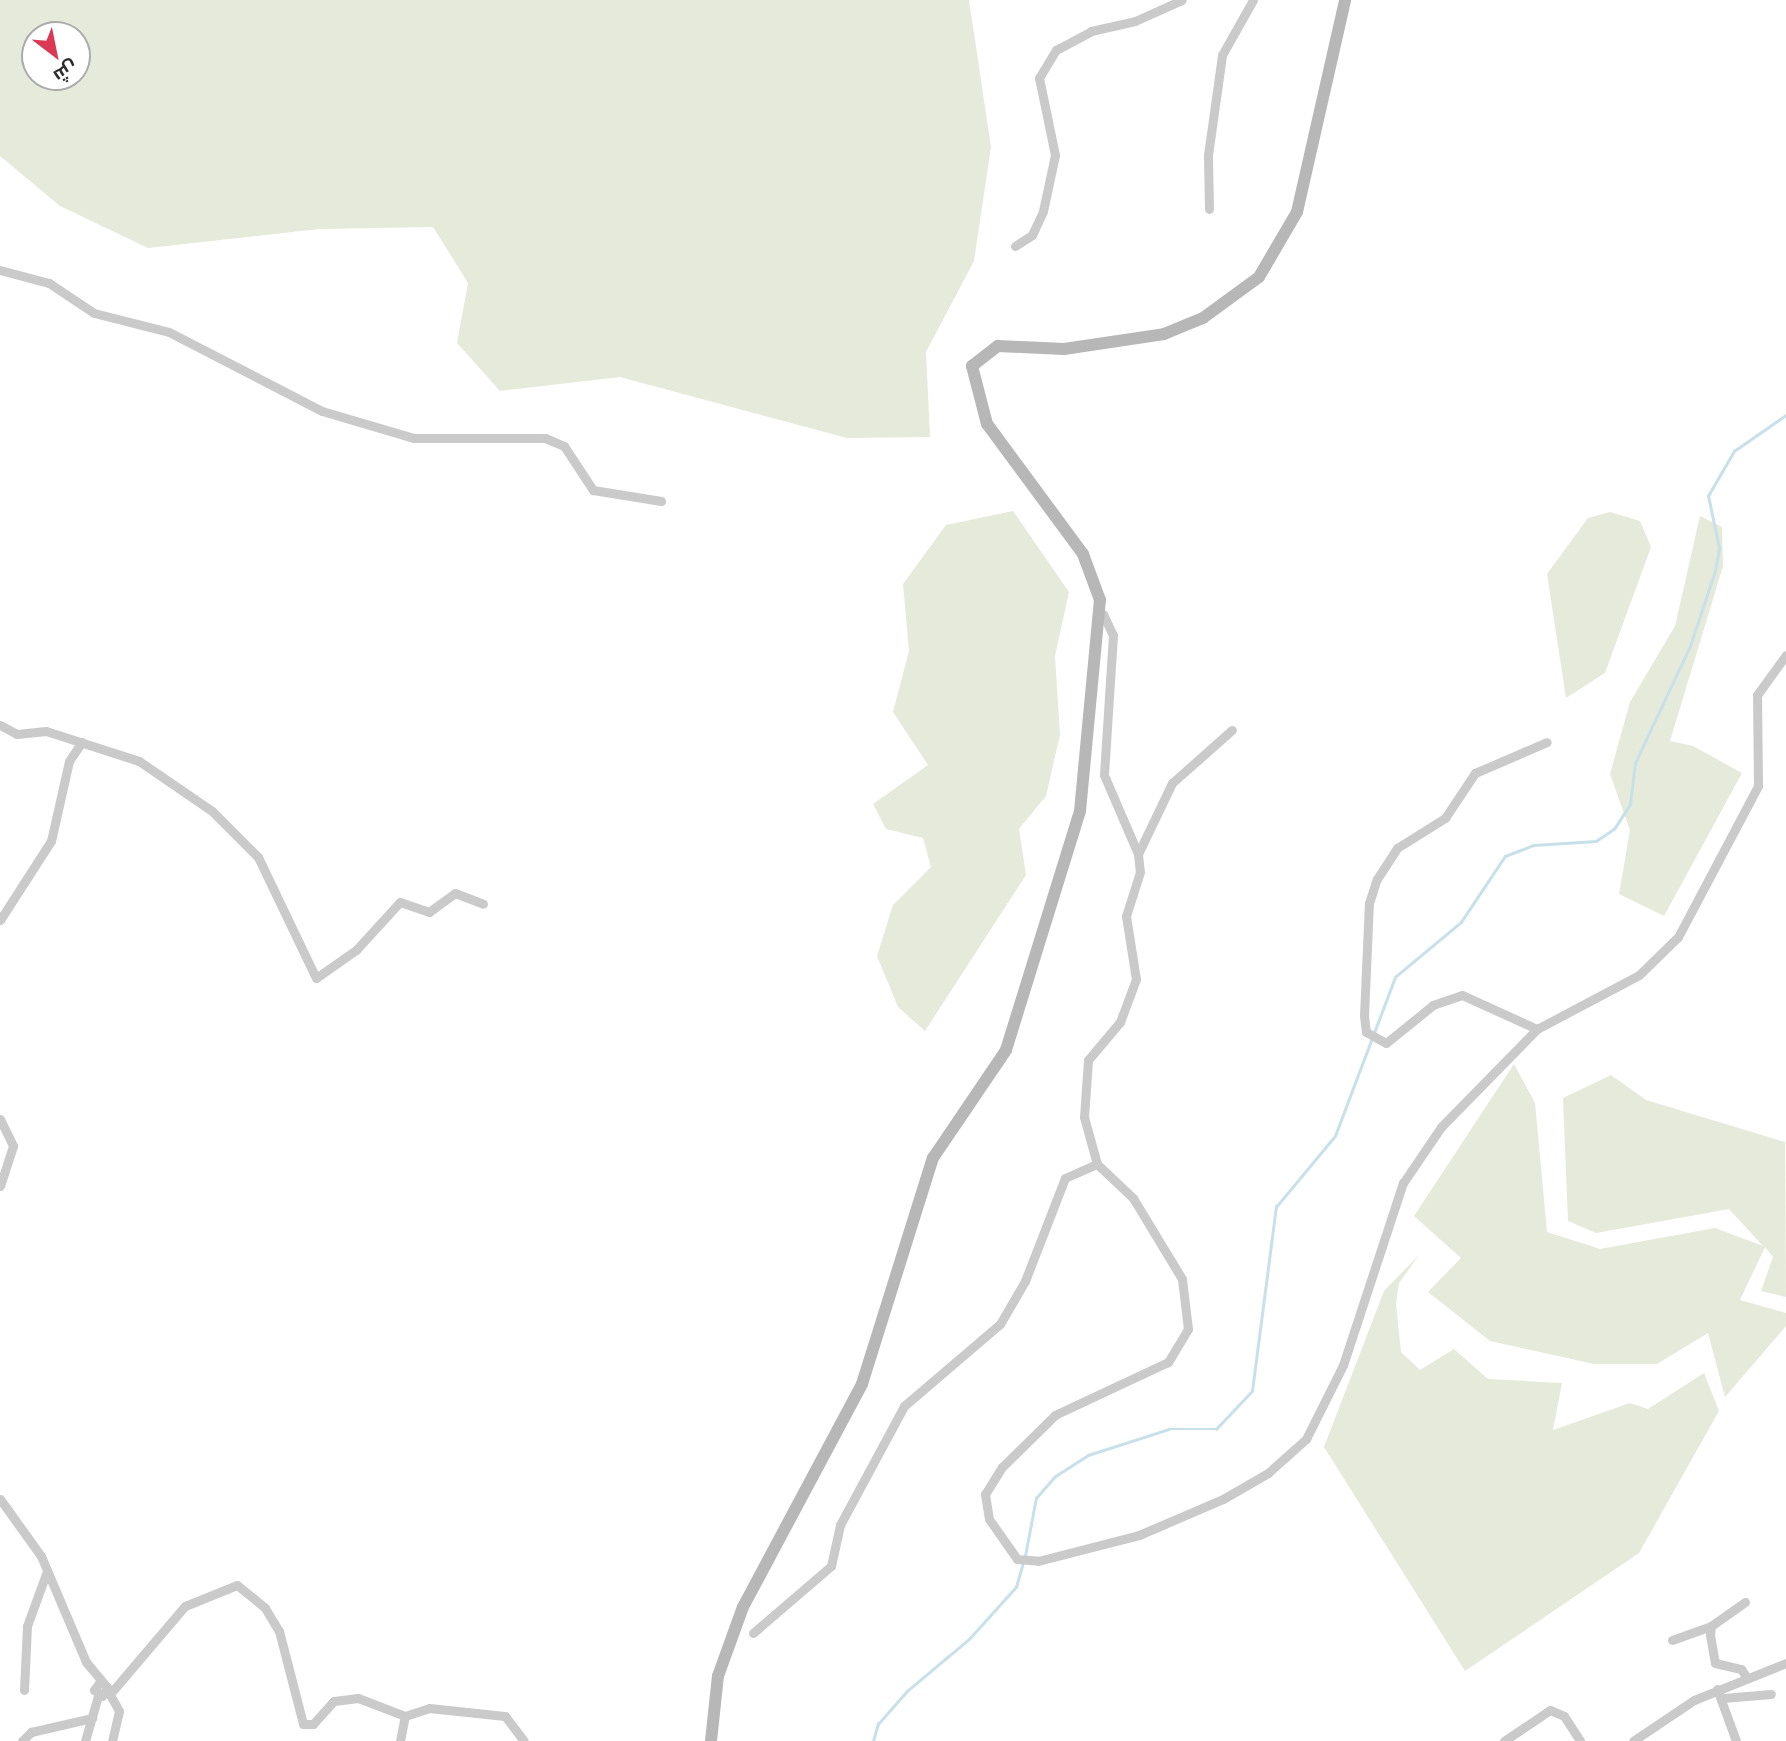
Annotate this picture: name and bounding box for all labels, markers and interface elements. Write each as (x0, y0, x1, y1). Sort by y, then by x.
north arrow (21, 21, 91, 91)
text: ش (50, 56, 83, 89)

